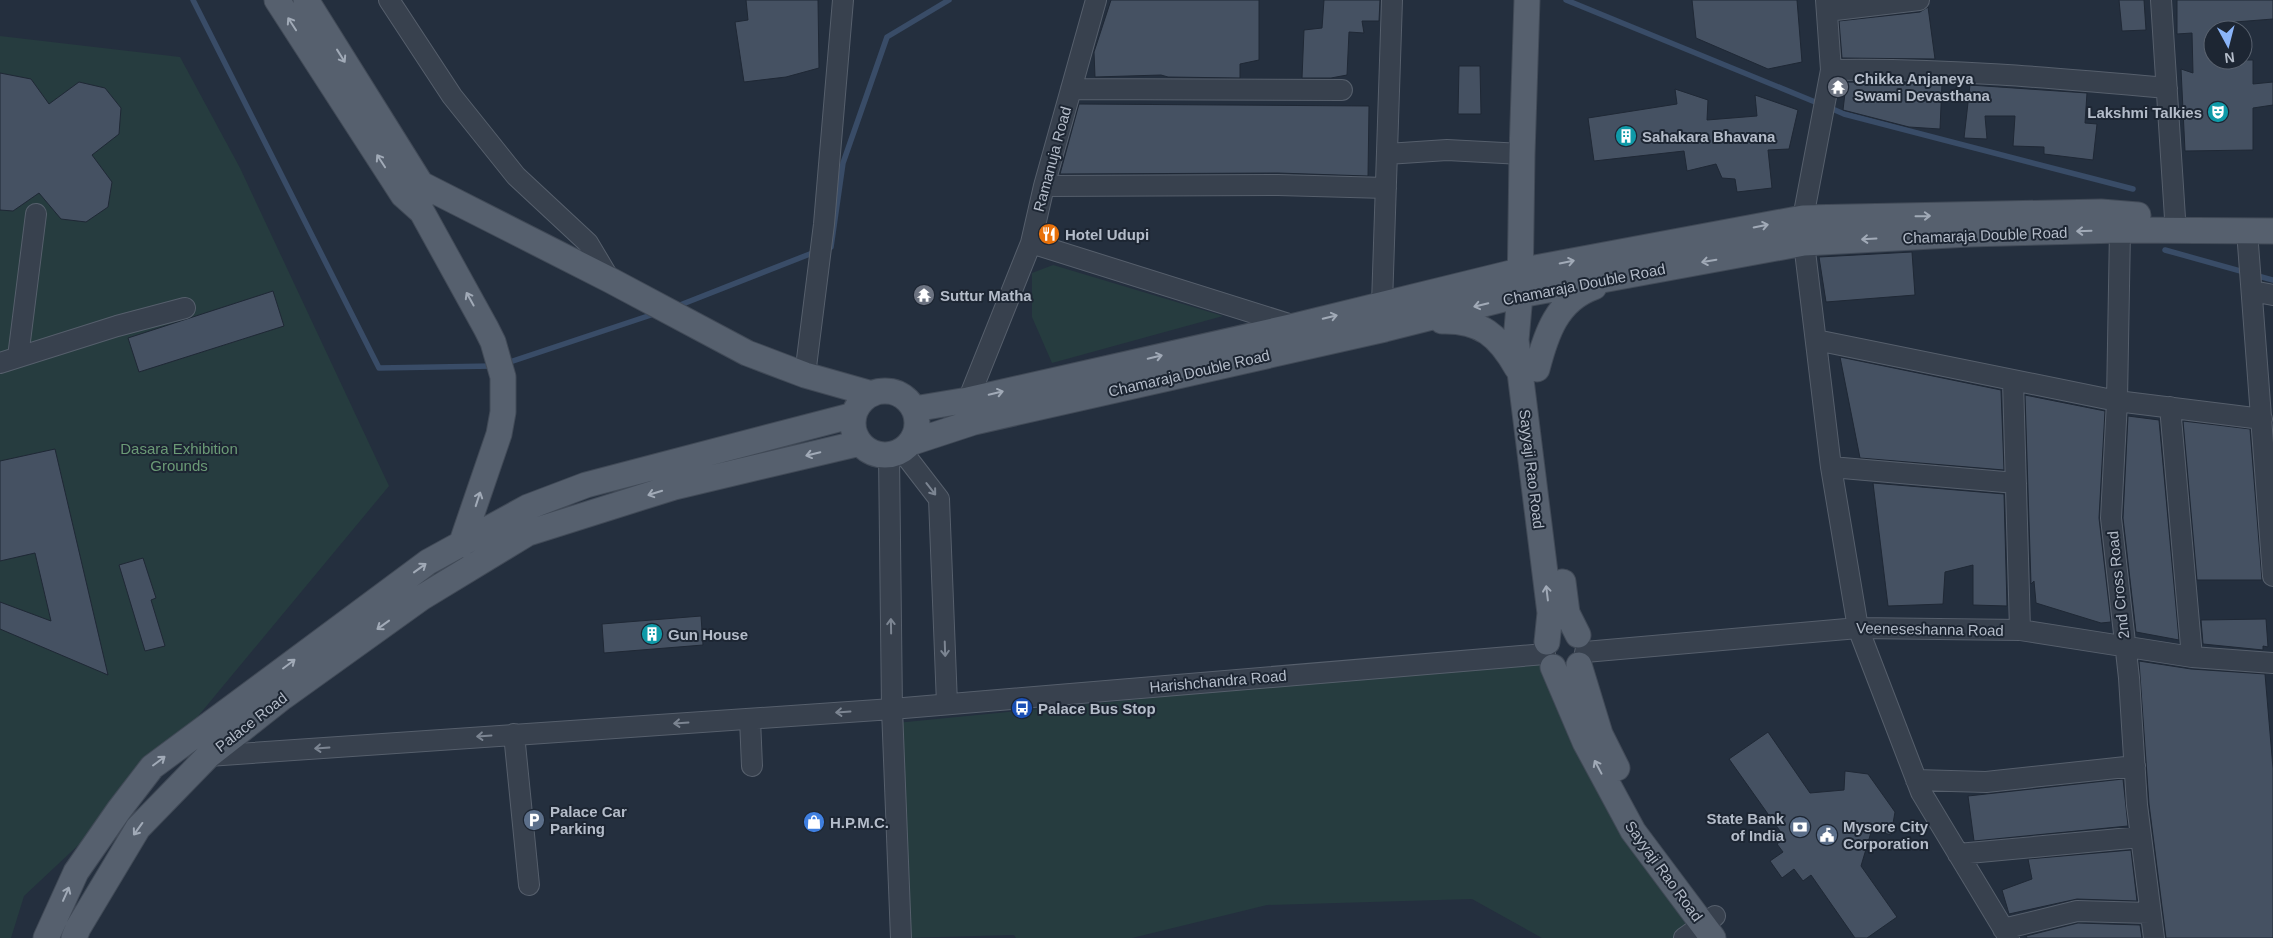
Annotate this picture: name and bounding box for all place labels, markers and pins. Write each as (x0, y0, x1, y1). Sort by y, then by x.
place label: Chikka Anjaneya Swami Devasthana (1854, 70, 1991, 104)
temple icon: Chikka Anjaneya Swami Devasthana (1826, 75, 1850, 99)
theatre icon: Lakshmi Talkies (2206, 100, 2230, 124)
place label: Lakshmi Talkies (2087, 104, 2202, 121)
building icon: Sahakara Bhavana (1614, 124, 1638, 148)
place label: Sahakara Bhavana (1642, 128, 1776, 145)
restaurant icon: Hotel Udupi (1037, 222, 1061, 246)
place label: Hotel Udupi (1065, 226, 1149, 243)
temple icon: Suttur Matha (912, 283, 936, 307)
place label: Suttur Matha (940, 287, 1032, 304)
building icon: Gun House (640, 622, 664, 646)
place label: Gun House (668, 626, 748, 643)
bus stop icon: Palace Bus Stop (1010, 696, 1034, 720)
place label: Palace Bus Stop (1038, 700, 1156, 717)
place label: Palace Car Parking (550, 803, 627, 837)
parking icon: Palace Car Parking (522, 808, 546, 832)
shop icon: H.P.M.C. (802, 810, 826, 834)
place label: State Bank of India (1706, 810, 1785, 844)
place label: H.P.M.C. (830, 814, 889, 831)
bank icon: State Bank of India (1788, 815, 1812, 839)
place label: Mysore City Corporation (1843, 818, 1929, 852)
public building icon: Mysore City Corporation (1815, 823, 1839, 847)

